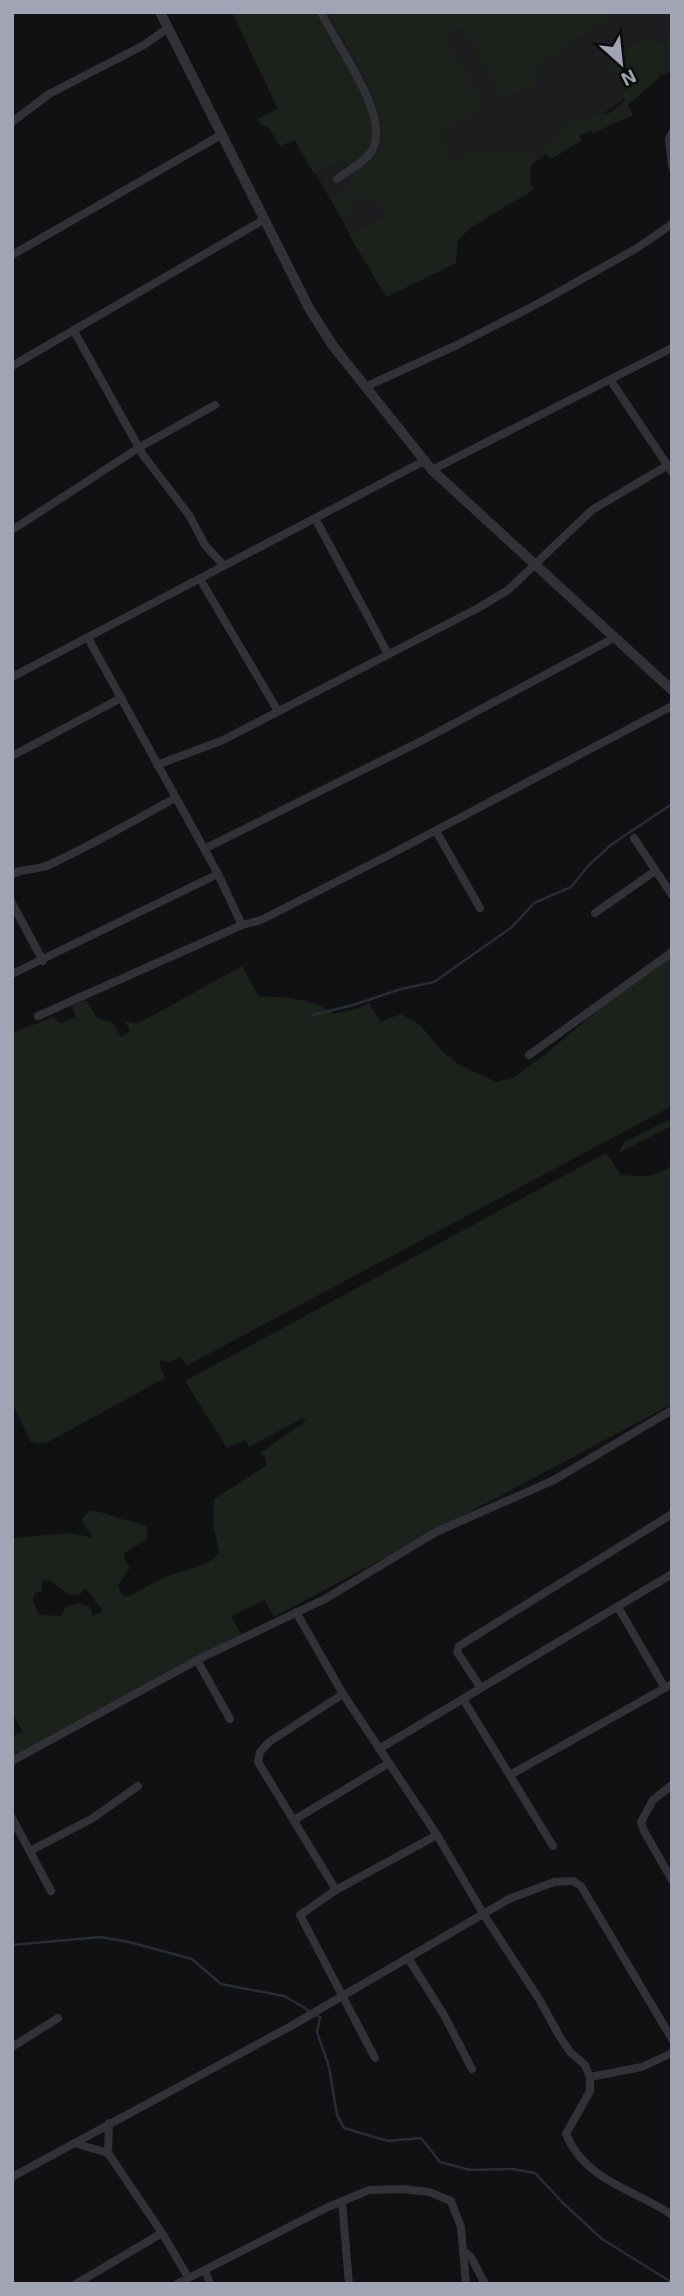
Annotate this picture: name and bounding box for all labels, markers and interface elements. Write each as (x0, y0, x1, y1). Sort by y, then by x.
north arrow (586, 28, 656, 98)
text: N (618, 65, 640, 92)

